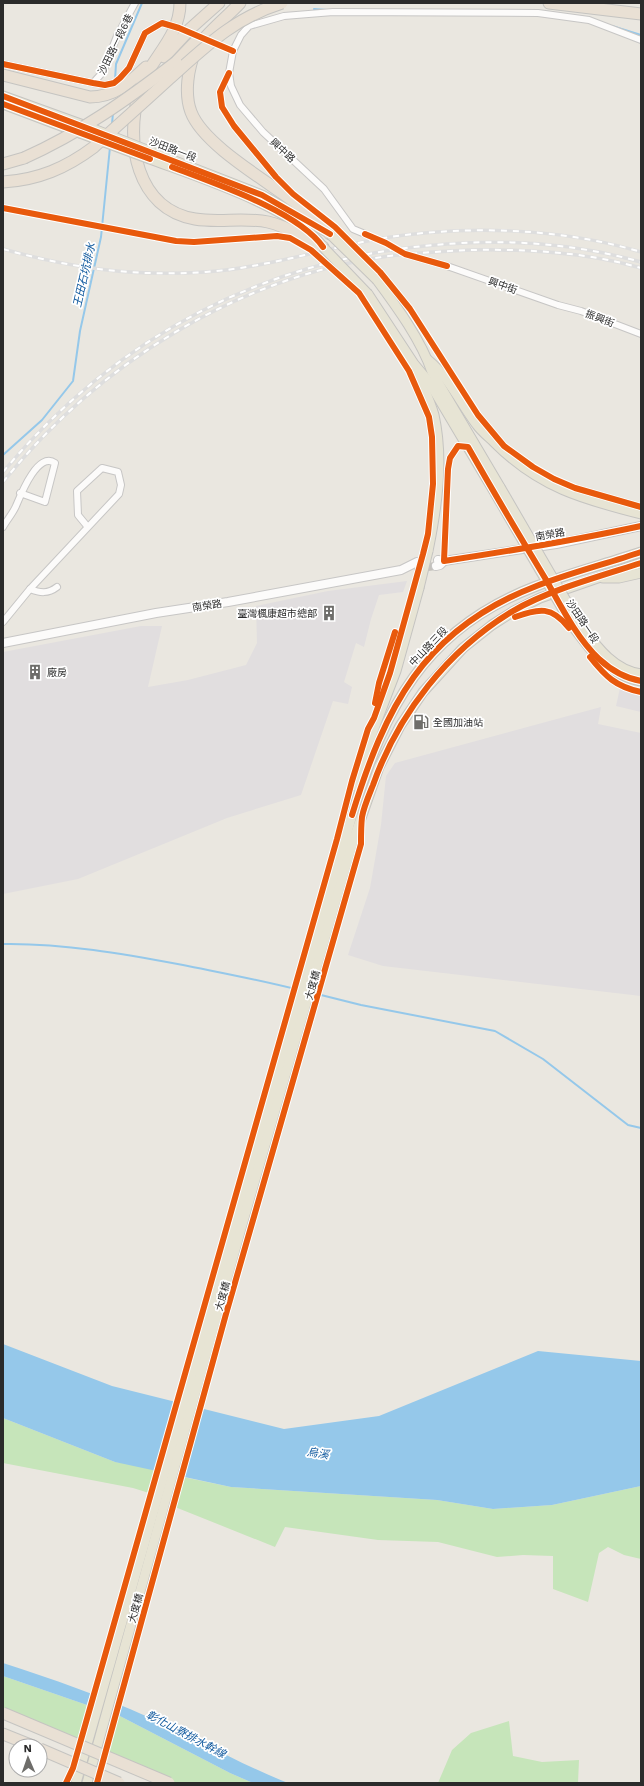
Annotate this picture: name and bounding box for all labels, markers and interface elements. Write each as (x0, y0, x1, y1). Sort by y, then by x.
street label: 沙田路一段6巷 (96, 12, 135, 76)
street label: 沙田路一段 (148, 135, 198, 164)
street label: 興中路 (268, 136, 297, 165)
water label: 王田石坑排水 (71, 241, 98, 309)
street label: 興中街 (487, 275, 519, 296)
street label: 振興街 (584, 308, 616, 329)
street label: 南榮路 (534, 526, 566, 543)
street label: 沙田路一段 (564, 597, 601, 645)
street label: 南榮路 (191, 598, 223, 613)
building icon: 臺灣楓康超市總部 (320, 604, 338, 622)
place label: 臺灣楓康超市總部 (237, 608, 317, 619)
street label: 中山路三段 (407, 625, 450, 668)
building icon: 廠房 (26, 663, 44, 681)
place label: 廠房 (47, 667, 67, 678)
fuel station icon: 全國加油站 (412, 713, 430, 731)
place label: 全國加油站 (433, 717, 483, 728)
street label: 大度橋 (303, 969, 322, 1001)
street label: 大度橋 (213, 1280, 232, 1312)
water label: 烏溪 (306, 1445, 332, 1462)
street label: 大度橋 (126, 1592, 145, 1624)
water label: 彰化山寮排水幹線 (144, 1708, 229, 1762)
north arrow (8, 1738, 48, 1778)
text: N (23, 1742, 32, 1755)

